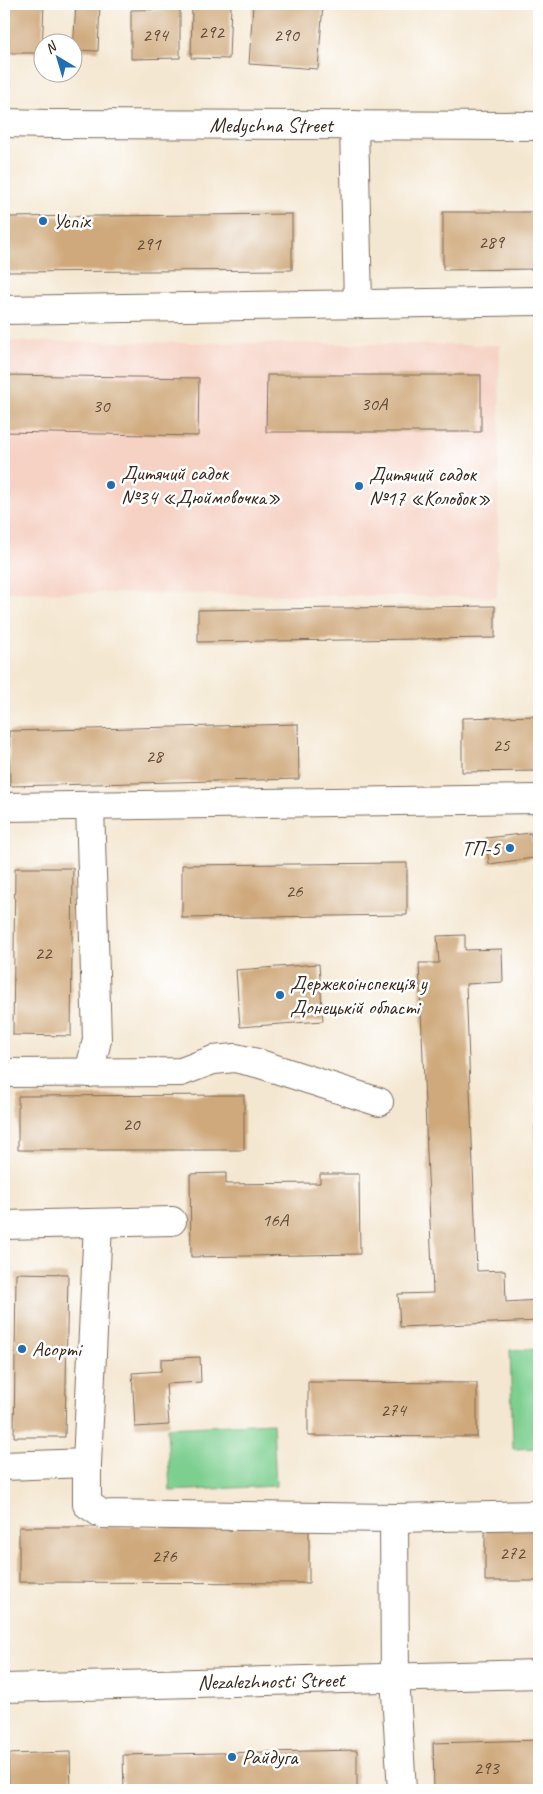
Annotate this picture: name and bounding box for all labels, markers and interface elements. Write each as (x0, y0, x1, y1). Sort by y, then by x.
house number: 292 (198, 20, 225, 44)
house number: 294 (142, 23, 170, 47)
house number: 290 (273, 23, 300, 47)
north arrow (32, 32, 82, 82)
text: N (42, 37, 61, 58)
street label: Medychna Street (209, 112, 335, 138)
place label: Успіх (53, 208, 91, 234)
marker: Успіх (37, 215, 49, 227)
house number: 289 (478, 230, 505, 254)
house number: 291 (135, 232, 162, 256)
house number: 30А (361, 392, 389, 416)
house number: 30 (92, 394, 111, 418)
place label: Дитячий садок №34 «Дюймовочка» (121, 460, 281, 510)
place label: Дитячий садок №17 «Колобок» (369, 461, 491, 511)
marker: Дитячий садок №34 «Дюймовочка» (105, 479, 117, 491)
marker: Дитячий садок №17 «Колобок» (353, 480, 365, 492)
house number: 25 (492, 733, 511, 757)
house number: 28 (145, 744, 165, 768)
place label: ТП-5 (461, 835, 502, 861)
marker: ТП-5 (504, 842, 516, 854)
house number: 26 (285, 879, 304, 903)
house number: 22 (34, 941, 53, 965)
place label: Держекоінспекція у Донецькій області (290, 970, 429, 1020)
marker: Держекоінспекція у Донецькій області (274, 989, 286, 1001)
house number: 20 (122, 1112, 141, 1136)
house number: 16А (262, 1208, 290, 1232)
place label: Асорті (32, 1336, 84, 1362)
marker: Асорті (16, 1343, 28, 1355)
house number: 274 (380, 1398, 408, 1422)
house number: 272 (499, 1541, 526, 1565)
house number: 276 (151, 1544, 178, 1568)
street label: Nezalezhnosti Street (197, 1667, 347, 1695)
place label: Райдуга (242, 1744, 299, 1770)
marker: Райдуга (226, 1751, 238, 1763)
house number: 293 (473, 1756, 500, 1780)

